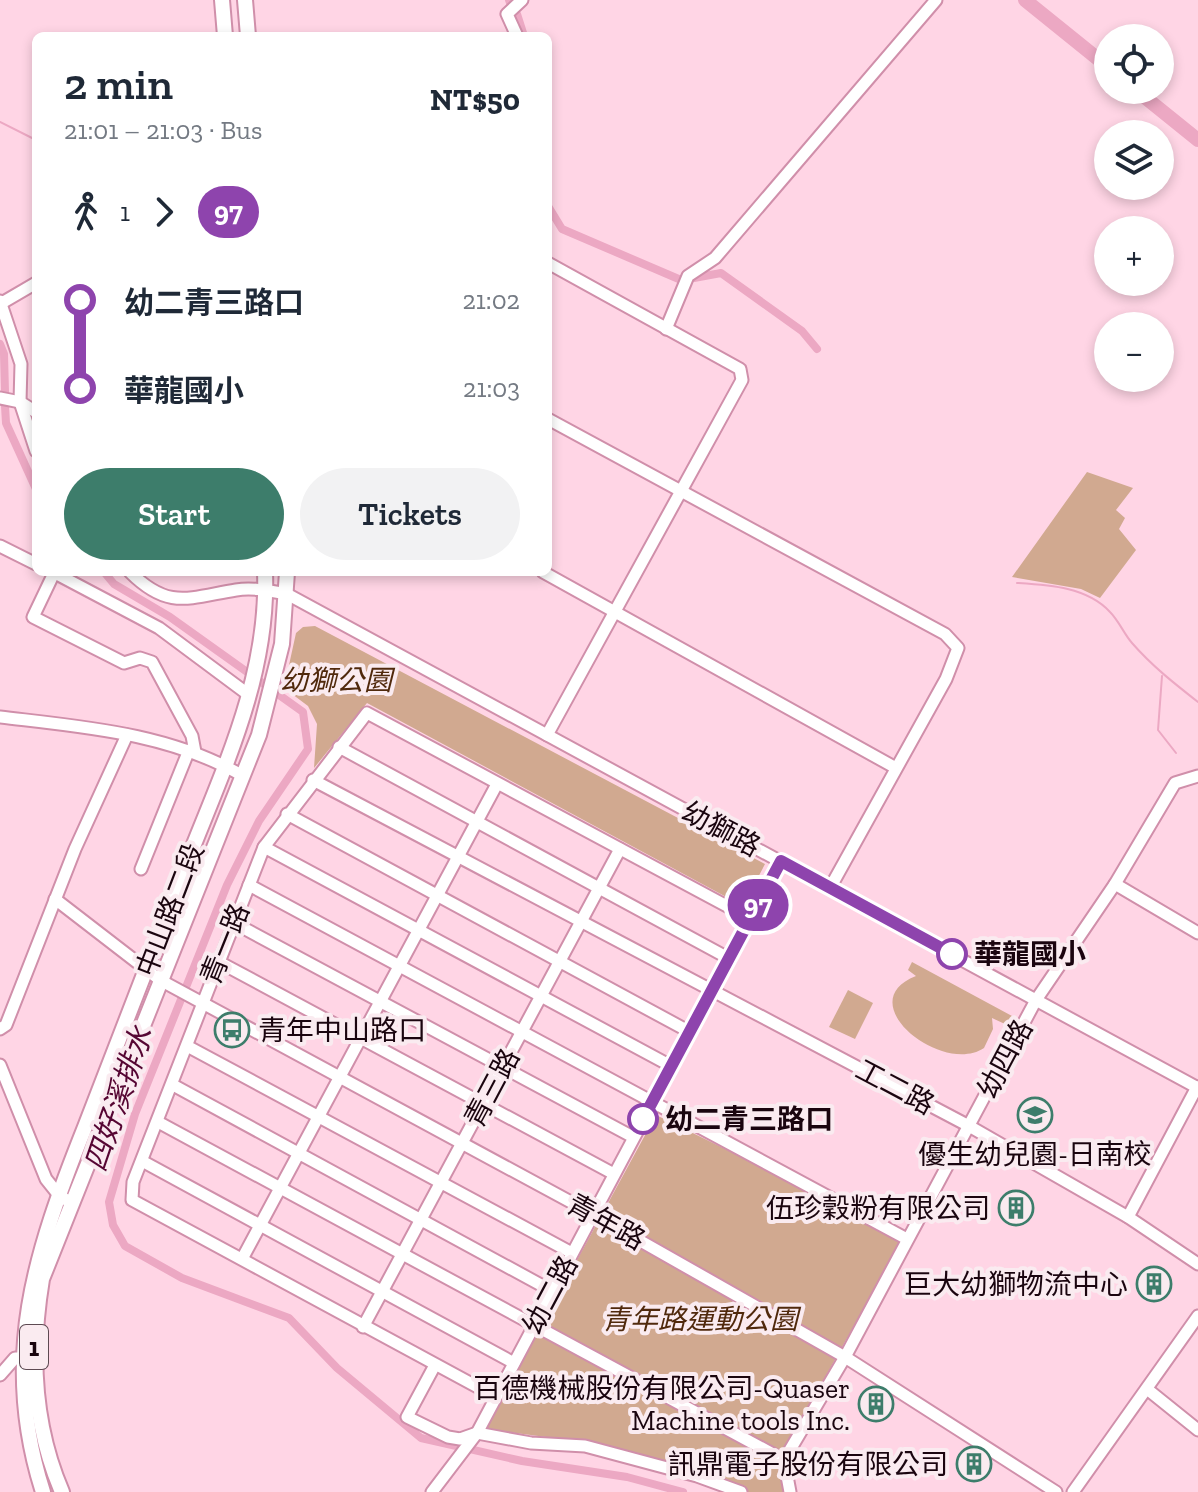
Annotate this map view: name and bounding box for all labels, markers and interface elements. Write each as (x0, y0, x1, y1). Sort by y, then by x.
map controls (1094, 24, 1174, 392)
button: locate (1094, 24, 1174, 104)
text: 2 min (64, 57, 173, 110)
text: NT$50 (430, 82, 520, 118)
text: 21:01 – 21:03 · Bus (64, 114, 262, 146)
button: layers (1094, 120, 1174, 200)
icon: walk (64, 190, 108, 234)
icon: forward (142, 190, 186, 234)
text: 97 (214, 195, 243, 228)
text: 1 (120, 196, 130, 228)
button: + (1094, 216, 1174, 296)
text: 21:02 (462, 284, 520, 316)
text: 幼二青三路口 (124, 285, 304, 321)
button: − (1094, 312, 1174, 392)
text: 21:03 (463, 372, 520, 404)
text: 華龍國小 (124, 373, 244, 409)
button: Start (64, 468, 284, 560)
button: Tickets (300, 468, 520, 560)
park label: 幼獅公園 (280, 664, 396, 697)
street label: 幼獅路 (676, 795, 766, 863)
street label: 中山路二段 (130, 839, 210, 981)
line badge: 97 (722, 879, 794, 931)
text: 97 (744, 888, 772, 921)
street label: 青一路 (194, 899, 256, 989)
place label: 華龍國小 (974, 938, 1086, 971)
marker: 華龍國小 (937, 939, 967, 969)
bus stop icon: 青年中山路口 (213, 1011, 251, 1049)
place label: 青年中山路口 (258, 1014, 426, 1047)
street label: 幼四路 (971, 1014, 1039, 1104)
water label: 四好溪排水 (78, 1020, 161, 1176)
street label: 青三路 (458, 1043, 526, 1133)
street label: 工二路 (850, 1053, 940, 1121)
school or university icon: 優生幼兒園-日南校 (1016, 1096, 1054, 1134)
place label: 幼二青三路口 (665, 1103, 833, 1136)
marker: 幼二青三路口 (628, 1104, 658, 1134)
place label: 優生幼兒園-日南校 (918, 1138, 1152, 1171)
street label: 青年路 (561, 1187, 651, 1257)
building icon: 伍珍穀粉有限公司 (997, 1189, 1035, 1227)
place label: 伍珍穀粉有限公司 (766, 1192, 990, 1225)
street label: 幼二路 (516, 1250, 584, 1340)
building icon: 巨大幼獅物流中心 (1135, 1265, 1173, 1303)
place label: 巨大幼獅物流中心 (904, 1268, 1128, 1301)
park label: 青年路運動公園 (602, 1303, 802, 1336)
road number: 1 (20, 1325, 48, 1369)
place label: 百德機械股份有限公司-Quaser Machine tools Inc. (473, 1372, 850, 1437)
building icon: 百德機械股份有限公司-Quaser Machine tools Inc. (857, 1385, 895, 1423)
building icon: 訊鼎電子股份有限公司 (955, 1445, 993, 1483)
place label: 訊鼎電子股份有限公司 (668, 1448, 948, 1481)

